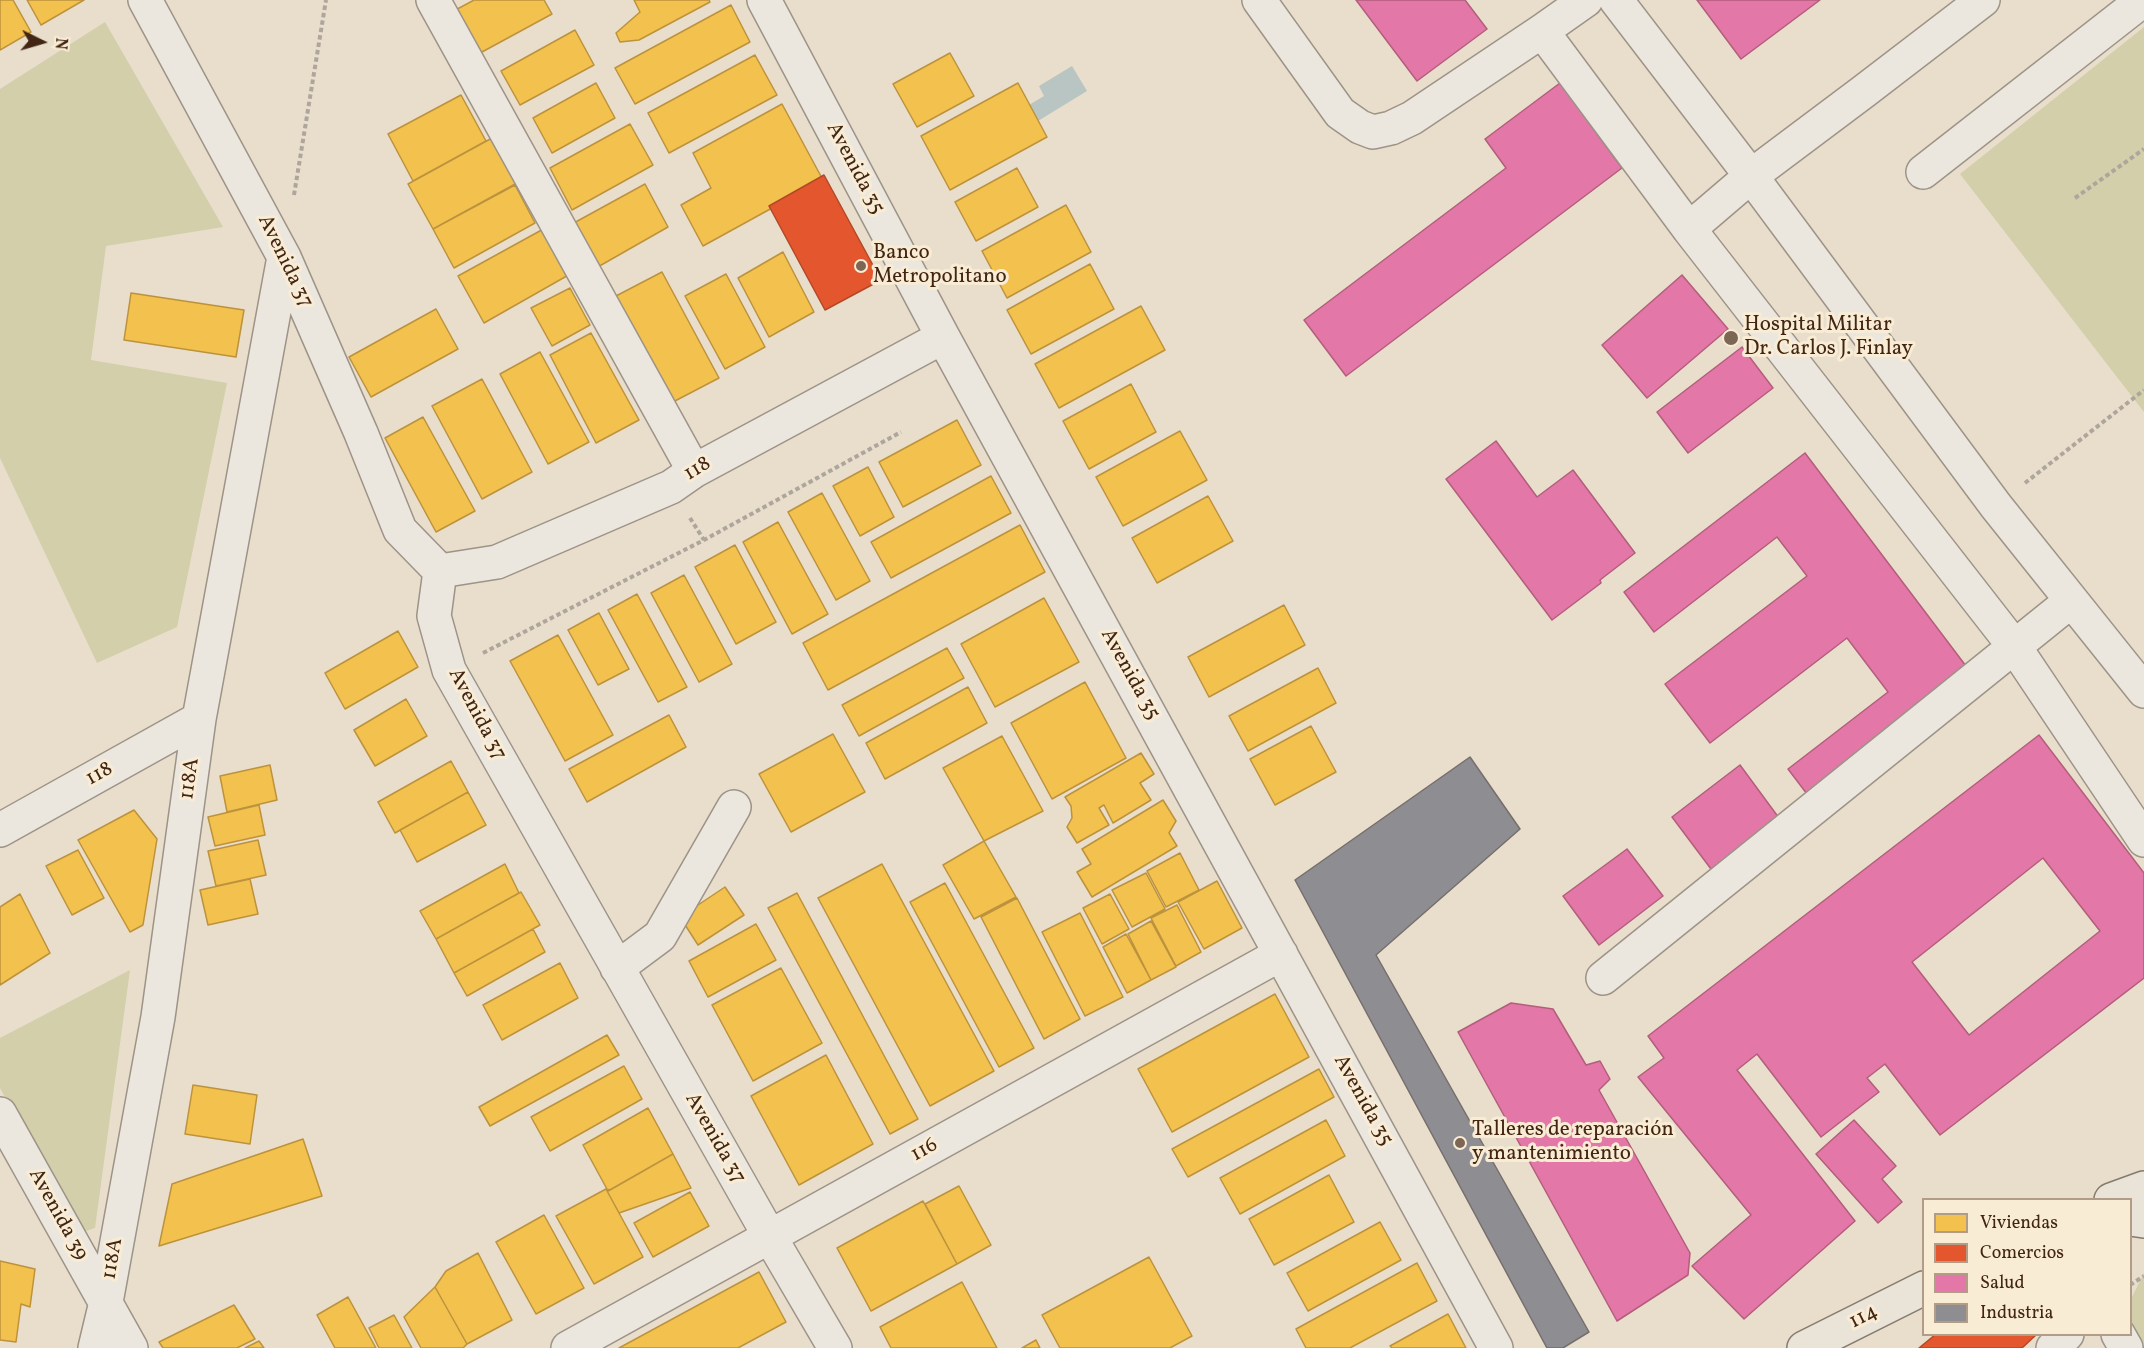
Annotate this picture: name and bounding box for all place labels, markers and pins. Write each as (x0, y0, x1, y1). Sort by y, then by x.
place label: Banco Metropolitano (873, 241, 1007, 291)
marker: Banco Metropolitano (854, 259, 868, 273)
place label: Hospital Militar Dr. Carlos J. Finlay (1744, 313, 1913, 363)
marker: Hospital Militar Dr. Carlos J. Finlay (1722, 329, 1740, 347)
place label: Talleres de reparación y mantenimiento (1472, 1118, 1674, 1168)
marker: Talleres de reparación y mantenimiento (1453, 1136, 1467, 1150)

